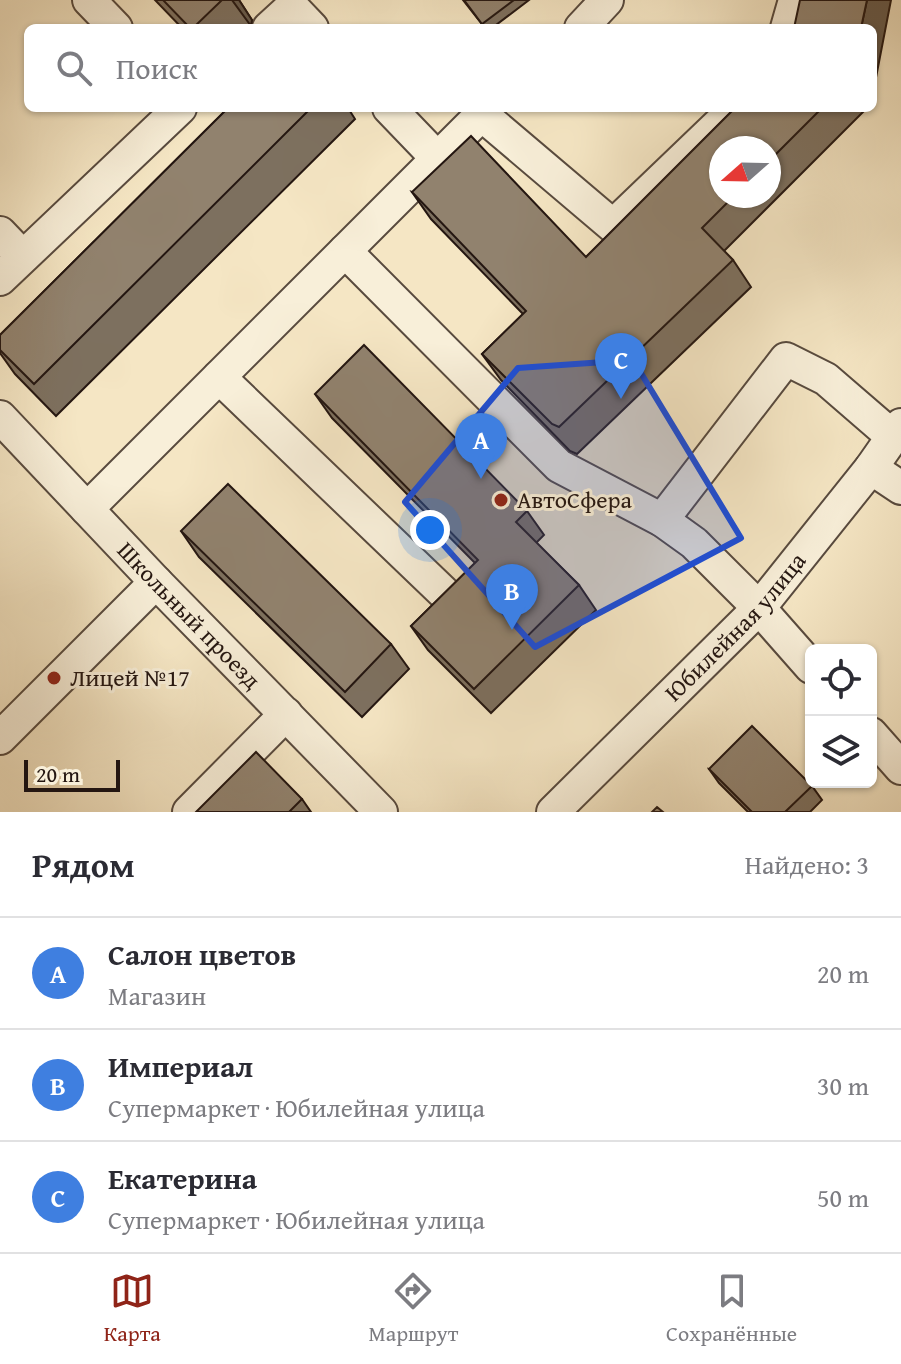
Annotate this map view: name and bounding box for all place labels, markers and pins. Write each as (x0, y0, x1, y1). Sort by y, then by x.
pin: C (595, 333, 647, 399)
pin: A (455, 413, 507, 479)
place label: АвтоСфера (517, 482, 632, 517)
marker: АвтоСфера (492, 491, 510, 509)
pin: B (486, 564, 538, 630)
place label: Лицей №17 (70, 660, 190, 695)
marker: Лицей №17 (45, 669, 63, 687)

